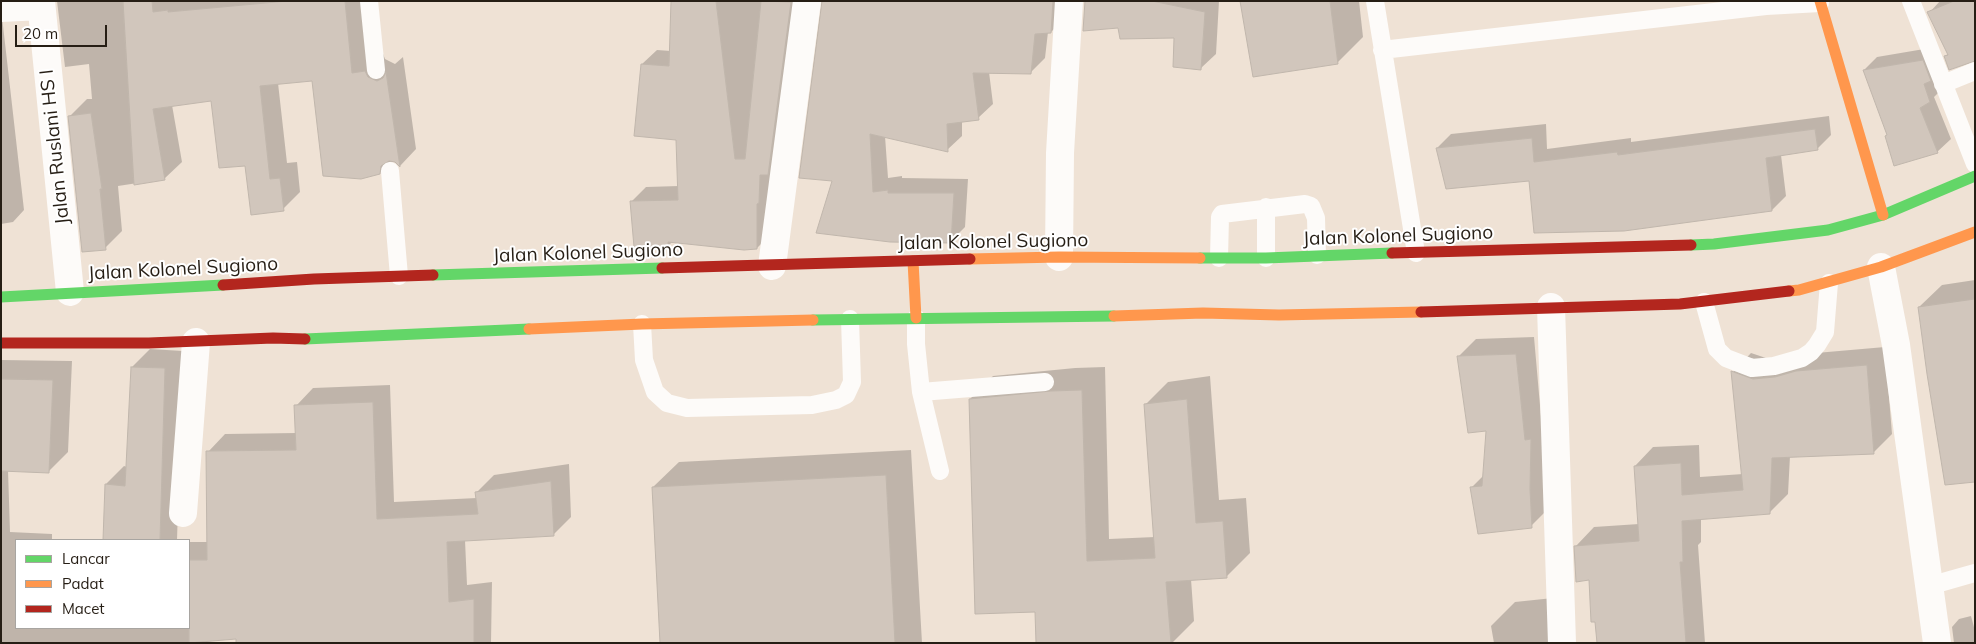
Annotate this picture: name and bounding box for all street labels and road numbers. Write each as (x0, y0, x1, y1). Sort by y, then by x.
street label: Jalan Ruslani HS I (36, 68, 74, 226)
street label: Jalan Kolonel Sugiono (1303, 221, 1493, 251)
street label: Jalan Kolonel Sugiono (898, 229, 1088, 255)
street label: Jalan Kolonel Sugiono (493, 238, 683, 268)
street label: Jalan Kolonel Sugiono (87, 253, 279, 285)

